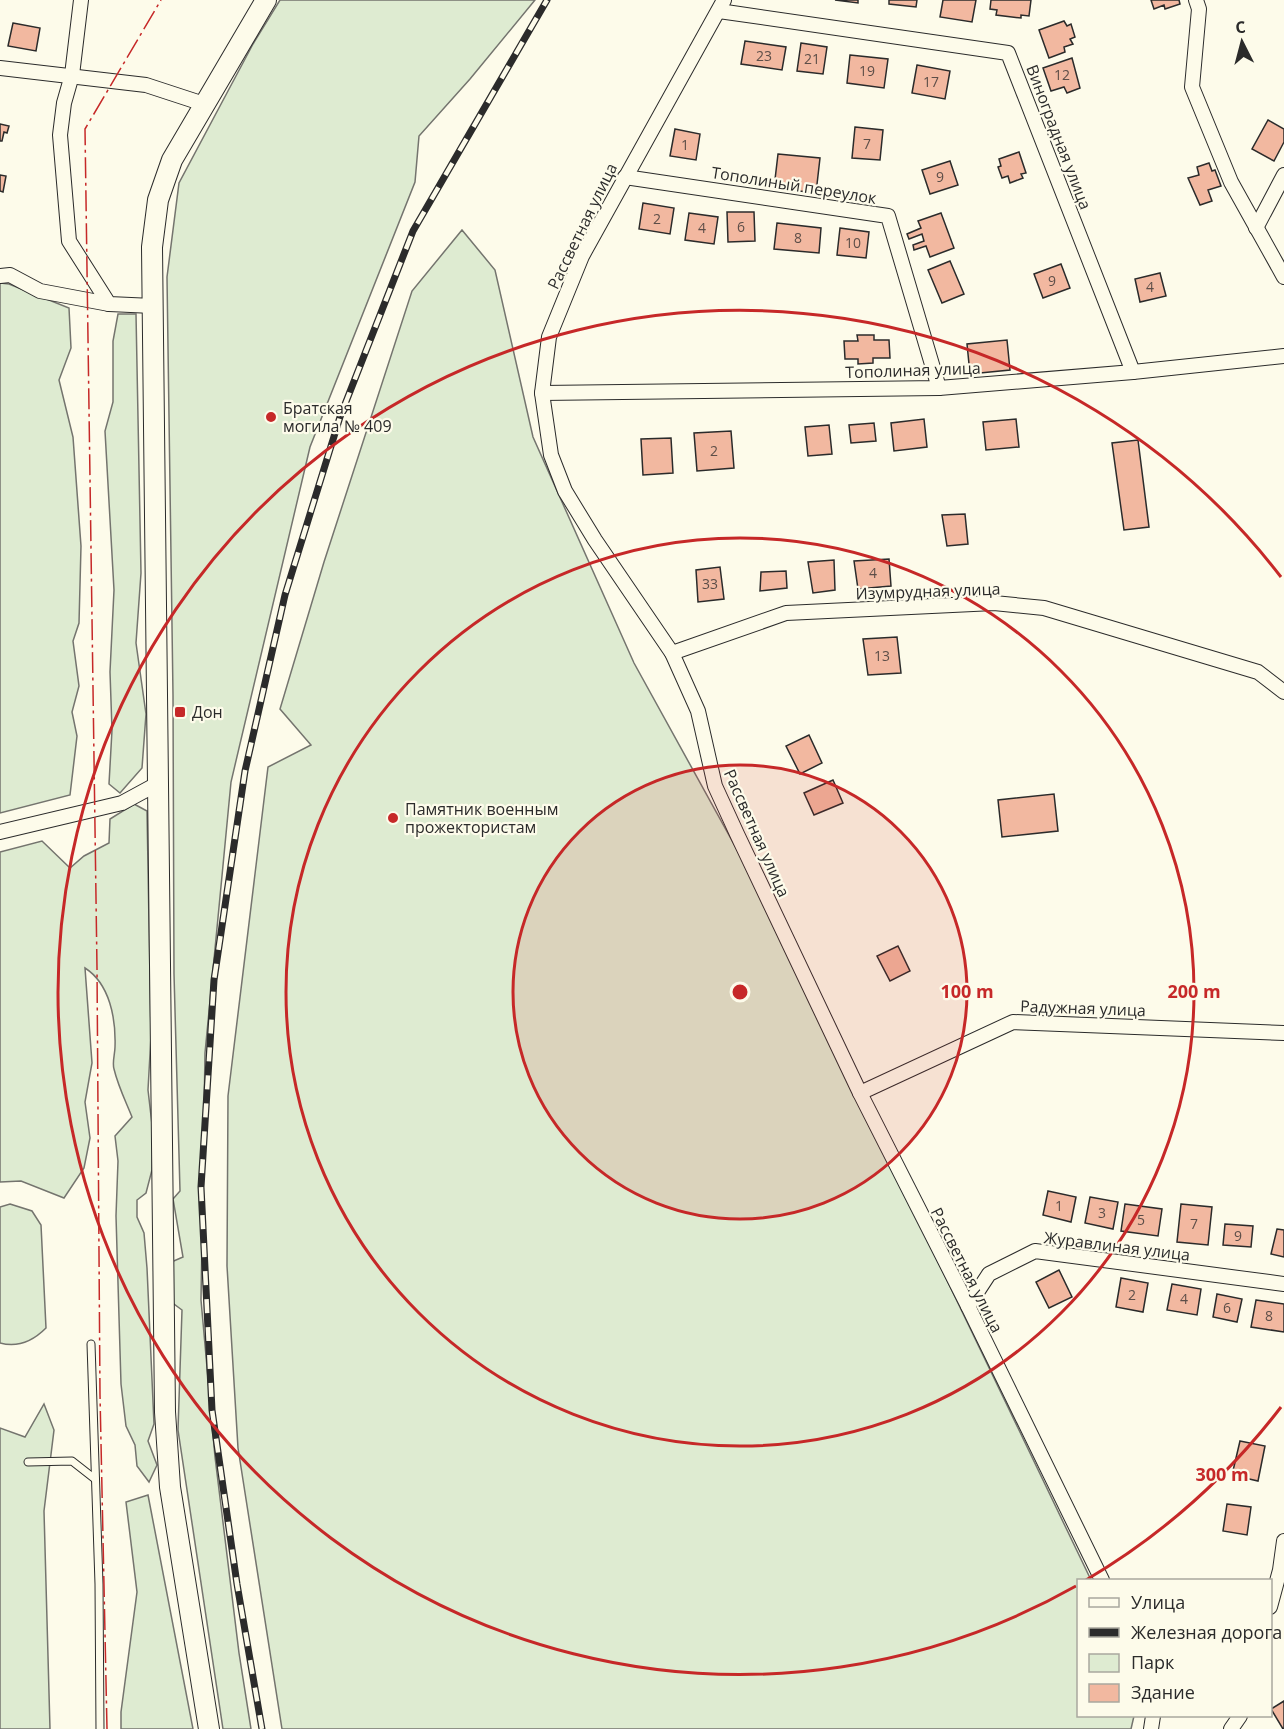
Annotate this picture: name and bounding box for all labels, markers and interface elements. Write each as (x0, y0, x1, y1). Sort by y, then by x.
north arrow (1212, 12, 1272, 72)
text: С (1234, 16, 1247, 39)
house number: 23 (756, 46, 772, 65)
house number: 21 (804, 49, 820, 68)
house number: 19 (859, 61, 875, 80)
street label: Виноградная улица (1021, 61, 1097, 213)
house number: 12 (1054, 65, 1070, 84)
house number: 17 (923, 72, 939, 91)
house number: 7 (863, 134, 871, 153)
house number: 1 (681, 135, 689, 154)
street label: Рассветная улица (542, 159, 622, 293)
street label: Тополиный переулок (710, 161, 879, 209)
house number: 9 (936, 167, 944, 186)
house number: 2 (653, 209, 661, 228)
house number: 6 (737, 217, 745, 236)
house number: 4 (698, 218, 706, 237)
house number: 8 (794, 228, 802, 247)
house number: 10 (845, 233, 861, 252)
house number: 9 (1048, 271, 1056, 290)
house number: 4 (1146, 277, 1154, 296)
street label: Тополиная улица (845, 357, 981, 383)
place label: Братская могила № 409 (283, 397, 392, 437)
marker: Братская могила № 409 (264, 410, 278, 424)
house number: 2 (710, 441, 718, 460)
house number: 4 (869, 563, 877, 582)
house number: 33 (702, 574, 718, 593)
street label: Изумрудная улица (855, 577, 1001, 605)
house number: 13 (874, 646, 890, 665)
place label: Дон (192, 701, 223, 723)
marker: Дон (173, 705, 187, 719)
street label: Рассветная улица (719, 766, 795, 900)
place label: Памятник военным прожектористам (405, 798, 558, 838)
marker: Памятник военным прожектористам (386, 811, 400, 825)
text: 100 m (940, 979, 994, 1003)
text: 200 m (1167, 979, 1221, 1003)
centre of rings (730, 982, 750, 1002)
street label: Радужная улица (1020, 995, 1146, 1021)
house number: 1 (1055, 1196, 1063, 1215)
house number: 3 (1098, 1203, 1106, 1222)
street label: Рассветная улица (926, 1204, 1008, 1336)
house number: 5 (1137, 1210, 1145, 1229)
house number: 7 (1190, 1214, 1198, 1233)
street label: Журавлиная улица (1043, 1226, 1191, 1266)
house number: 9 (1234, 1226, 1242, 1245)
house number: 2 (1128, 1285, 1136, 1304)
house number: 4 (1180, 1289, 1188, 1308)
house number: 6 (1223, 1298, 1231, 1317)
house number: 8 (1265, 1306, 1273, 1325)
text: 300 m (1195, 1462, 1249, 1486)
legend (1077, 1579, 1272, 1717)
text: Улица (1131, 1590, 1185, 1614)
text: Железная дорога (1131, 1620, 1282, 1644)
text: Парк (1131, 1650, 1175, 1674)
text: Здание (1131, 1680, 1195, 1704)

